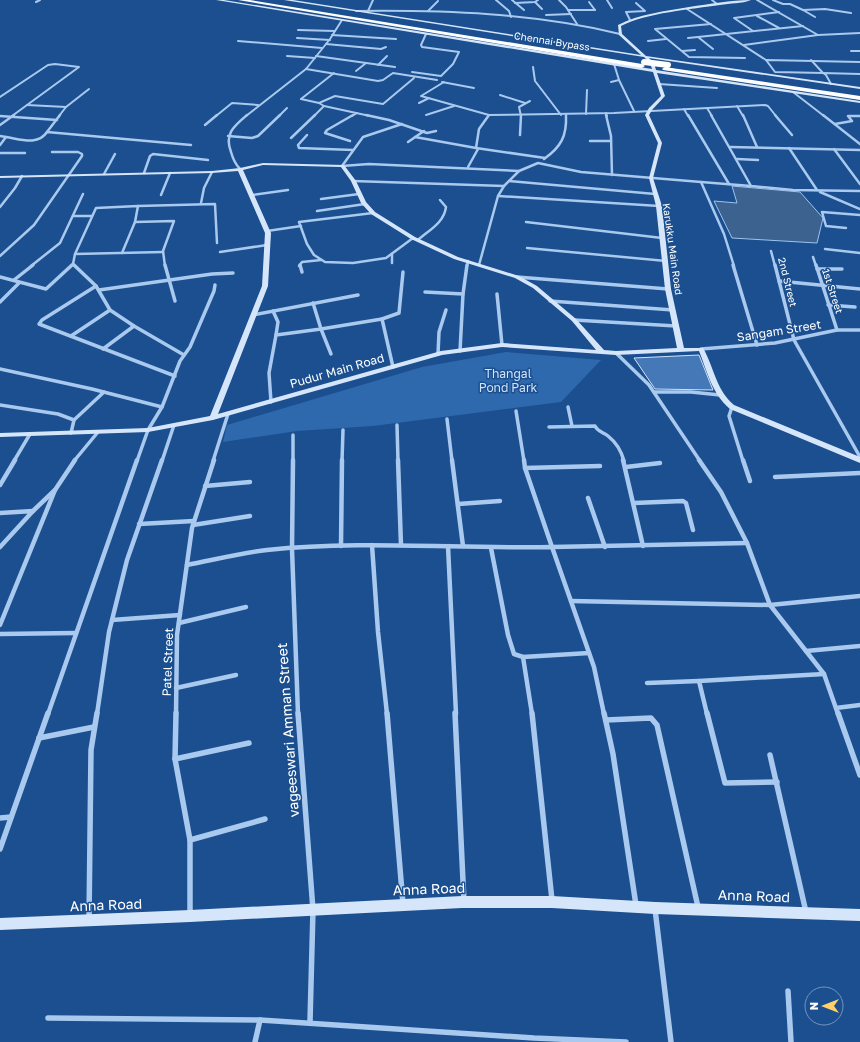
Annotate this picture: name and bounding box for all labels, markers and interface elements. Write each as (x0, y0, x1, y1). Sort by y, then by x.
street label: Chennai Bypass (513, 29, 591, 53)
street label: Karukku Main Road (661, 202, 685, 296)
street label: 2nd Street (776, 256, 800, 308)
street label: 1st Street (820, 267, 846, 315)
street label: Sangam Street (736, 316, 822, 345)
street label: Pudur Main Road (288, 350, 386, 391)
park label: Thangal Pond Park (479, 366, 538, 395)
street label: Patel Street (159, 627, 176, 696)
street label: vageeswari Amman Street (273, 642, 302, 818)
street label: Anna Road (393, 879, 465, 898)
street label: Anna Road (718, 886, 790, 905)
street label: Anna Road (70, 895, 142, 914)
north arrow (804, 986, 844, 1026)
text: N (807, 1002, 820, 1010)

